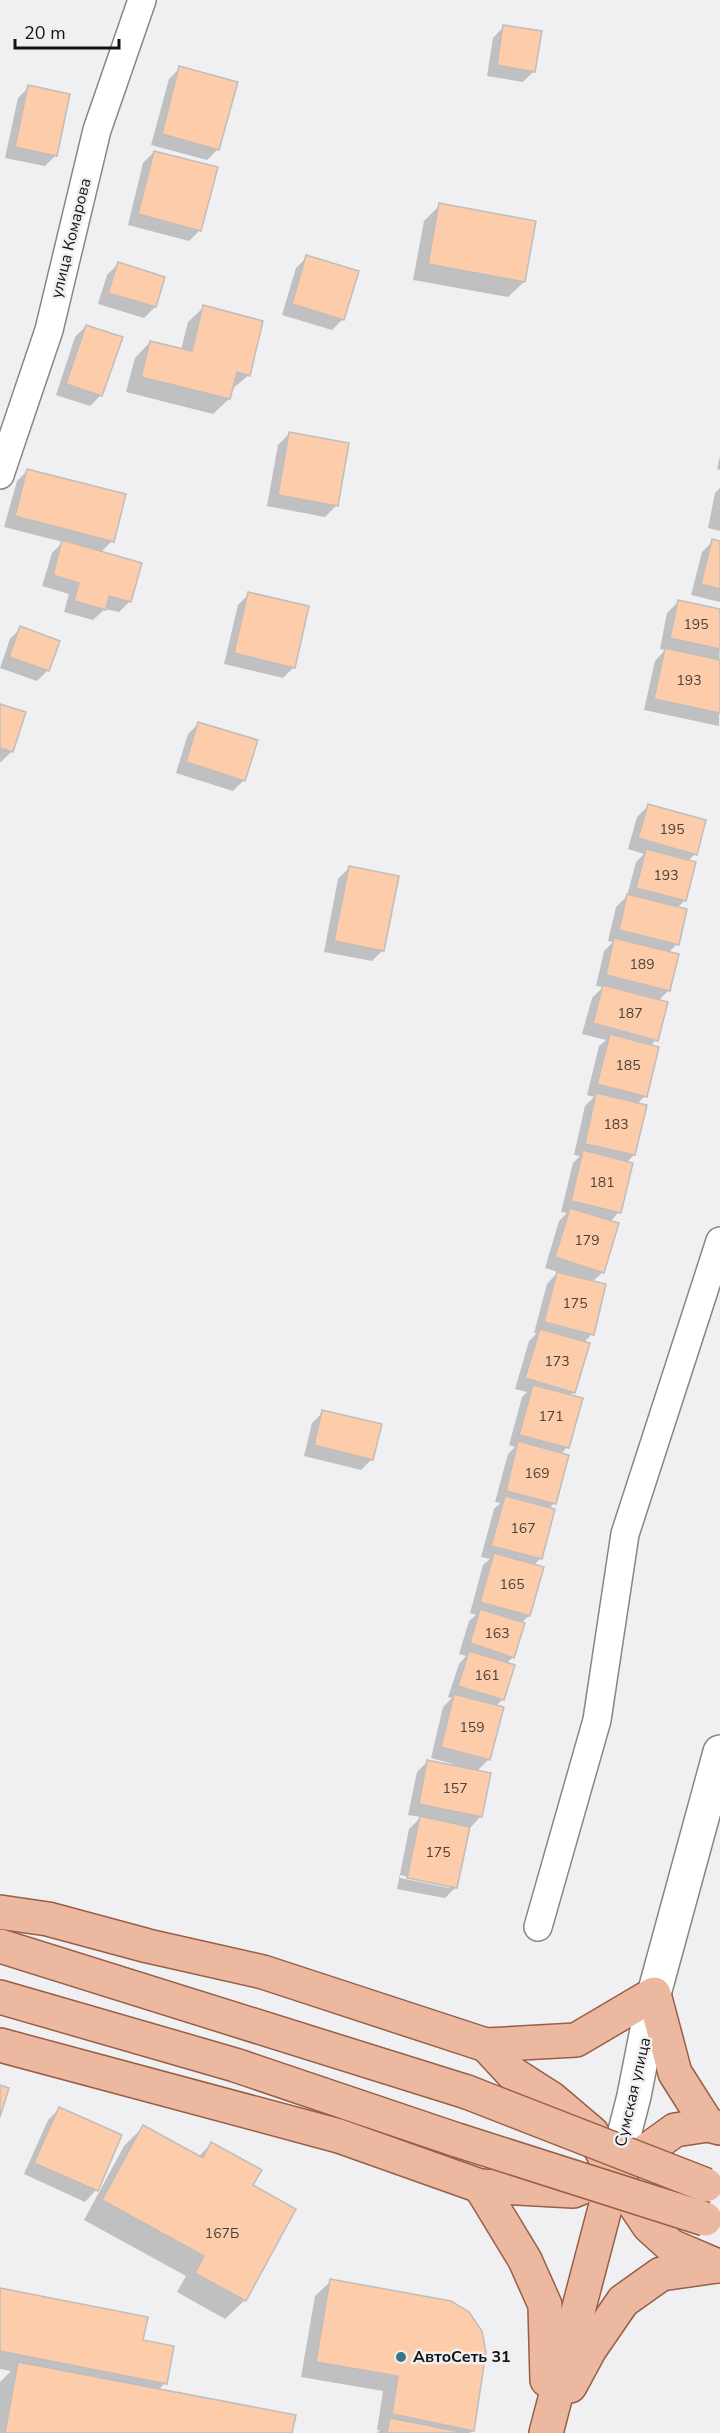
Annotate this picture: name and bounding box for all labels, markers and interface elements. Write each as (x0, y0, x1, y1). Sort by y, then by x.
scale bar (15, 12, 118, 50)
text: 20 m (24, 21, 66, 45)
street label: улица Комарова (45, 176, 97, 300)
house number: 195 (683, 615, 709, 634)
house number: 193 (676, 671, 702, 690)
house number: 195 (659, 820, 685, 839)
house number: 193 (653, 866, 679, 885)
house number: 189 (629, 955, 655, 974)
house number: 187 (617, 1004, 643, 1023)
house number: 185 (615, 1056, 641, 1075)
house number: 183 (603, 1115, 629, 1134)
house number: 181 (589, 1173, 615, 1192)
house number: 179 (574, 1231, 600, 1250)
house number: 175 (562, 1294, 588, 1313)
house number: 173 (544, 1352, 570, 1371)
house number: 171 (538, 1407, 564, 1426)
house number: 169 (524, 1464, 550, 1483)
house number: 167 (510, 1519, 536, 1538)
house number: 165 (499, 1575, 525, 1594)
house number: 163 (484, 1624, 510, 1643)
house number: 161 (474, 1666, 500, 1685)
house number: 159 (459, 1718, 485, 1737)
house number: 157 (442, 1779, 468, 1798)
house number: 175 (425, 1843, 451, 1862)
street label: Сумская улица (610, 2035, 656, 2149)
house number: 167Б (205, 2224, 239, 2243)
place label: АвтоСеть 31 (413, 2346, 511, 2368)
marker: АвтоСеть 31 (394, 2350, 408, 2364)

